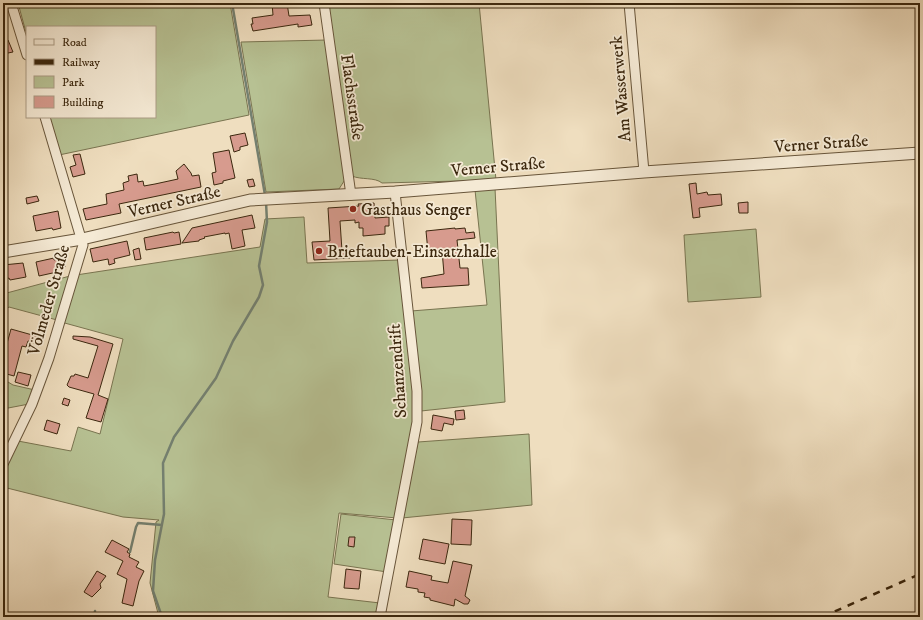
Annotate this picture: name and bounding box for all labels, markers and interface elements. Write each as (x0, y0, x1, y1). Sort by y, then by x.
legend (26, 26, 156, 118)
street label: Am Wasserwerk (605, 34, 637, 143)
text: Road (62, 35, 87, 50)
street label: Flachsstraße (335, 53, 369, 142)
text: Railway (62, 55, 100, 70)
text: Park (62, 75, 84, 90)
text: Building (62, 95, 103, 110)
street label: Verner Straße (772, 130, 869, 158)
street label: Verner Straße (449, 152, 546, 182)
street label: Verner Straße (125, 181, 223, 224)
place label: Gasthaus Senger (361, 199, 472, 221)
marker: Gasthaus Senger (348, 204, 358, 214)
place label: Brieftauben-Einsatzhalle (327, 241, 497, 263)
street label: Völmeder Straße (22, 242, 75, 359)
marker: Brieftauben-Einsatzhalle (314, 246, 324, 256)
street label: Schanzendrift (384, 322, 412, 419)

